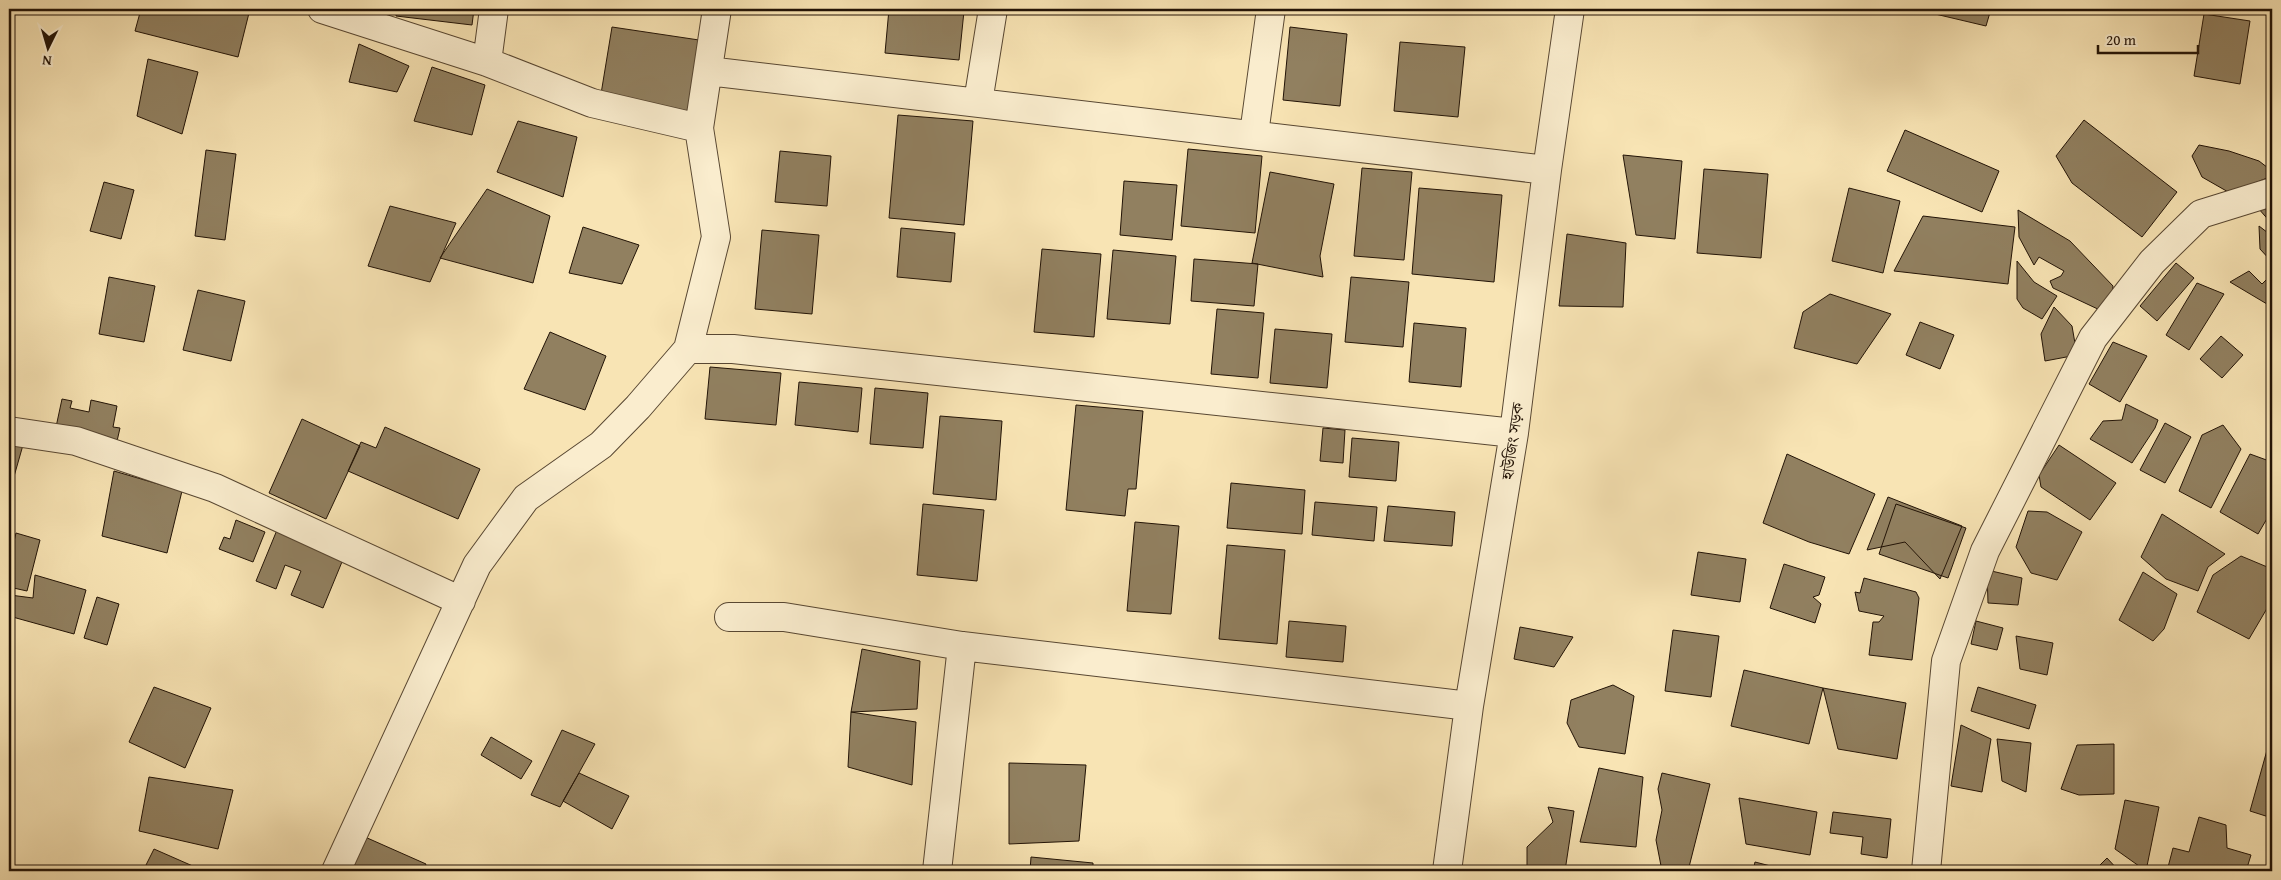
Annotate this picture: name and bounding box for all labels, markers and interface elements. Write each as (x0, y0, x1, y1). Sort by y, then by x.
north arrow (22, 22, 72, 72)
scale bar (2098, 22, 2198, 54)
text: 20 m (2106, 29, 2137, 50)
text: N (41, 51, 52, 71)
street label: হাউজিং সড়ক (1495, 400, 1529, 482)

